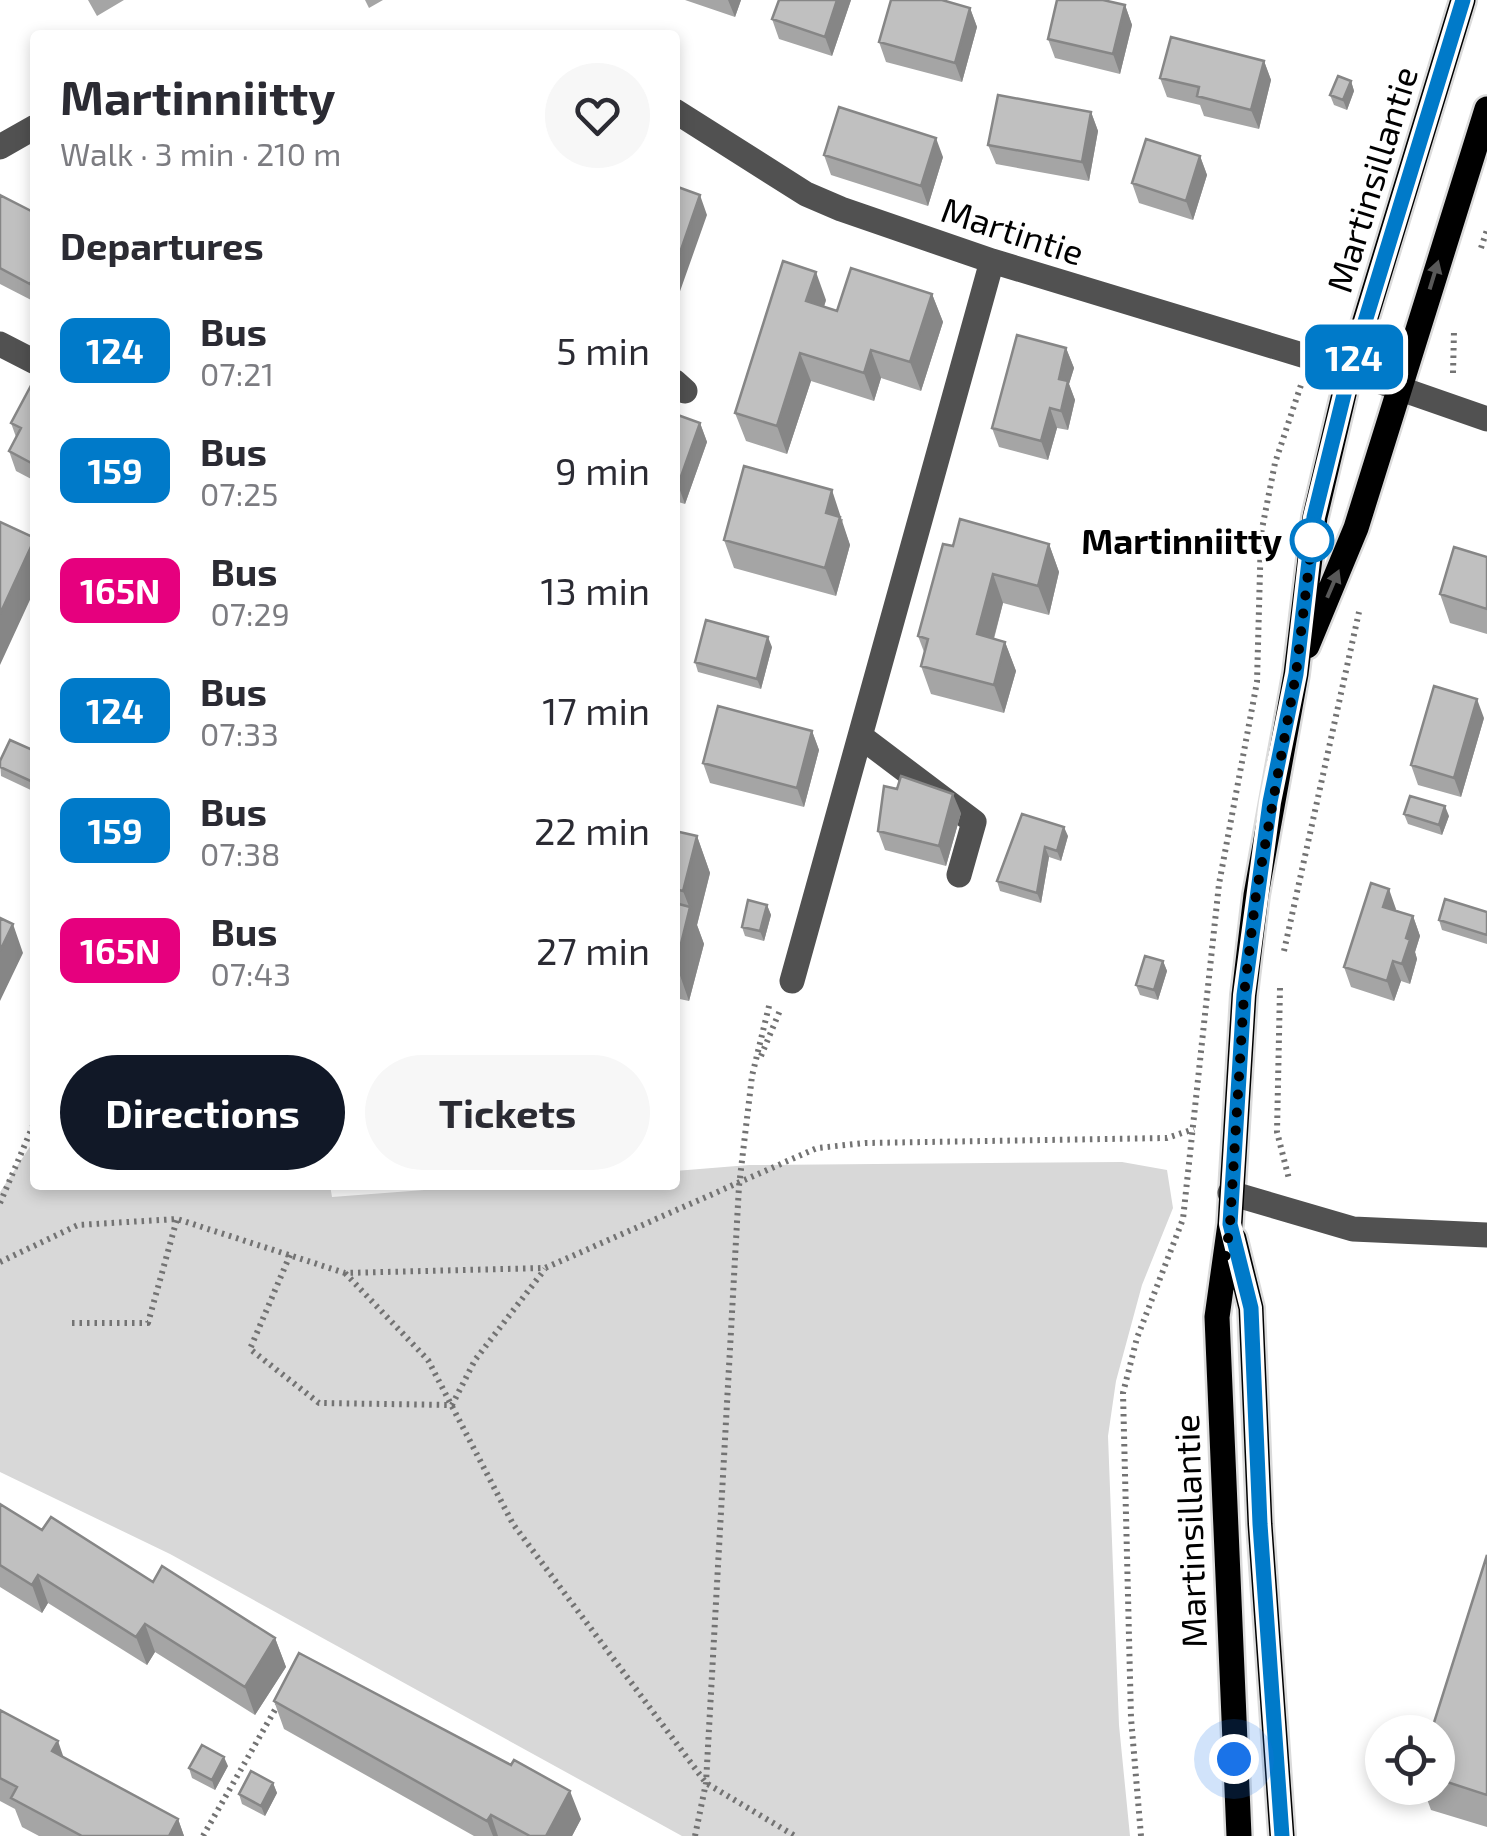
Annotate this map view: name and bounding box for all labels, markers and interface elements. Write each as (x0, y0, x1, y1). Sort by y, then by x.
street label: Martinsillantie (1317, 61, 1425, 297)
button: heart (545, 63, 650, 168)
text: Martinniitty (60, 67, 335, 125)
text: Walk · 3 min · 210 m (60, 134, 341, 172)
street label: Martintie (937, 187, 1089, 273)
text: Departures (60, 222, 264, 268)
one-way arrow (1427, 259, 1442, 290)
text: Bus (200, 308, 267, 354)
line badge: 124 (1296, 324, 1412, 390)
text: 5 min (556, 327, 650, 373)
text: 124 (86, 329, 144, 371)
text: 124 (1325, 336, 1383, 378)
text: 07:21 (200, 354, 274, 392)
text: Bus (200, 428, 267, 474)
text: 9 min (555, 447, 650, 493)
text: 159 (87, 449, 143, 491)
text: 07:25 (200, 474, 278, 512)
place label: Martinniitty (1081, 519, 1282, 562)
marker: Martinniitty (1291, 519, 1333, 561)
text: Bus (210, 548, 277, 594)
text: 13 min (540, 567, 650, 613)
text: 165N (80, 569, 160, 611)
one-way arrow (1326, 569, 1342, 599)
text: 07:29 (210, 594, 290, 632)
text: Bus (200, 668, 267, 714)
text: 17 min (542, 687, 650, 733)
text: 124 (86, 689, 144, 731)
text: 07:33 (200, 714, 279, 752)
text: Bus (200, 788, 267, 834)
text: 22 min (534, 807, 650, 853)
text: 159 (87, 809, 143, 851)
text: 07:38 (200, 834, 280, 872)
text: Bus (210, 908, 277, 954)
text: 27 min (536, 927, 650, 973)
text: 165N (80, 929, 160, 971)
text: 07:43 (210, 954, 291, 992)
button: Directions (60, 1055, 345, 1170)
button: Tickets (365, 1055, 650, 1170)
street label: Martinsillantie (1164, 1413, 1214, 1649)
map controls (1365, 1715, 1455, 1805)
button: locate (1365, 1715, 1455, 1805)
your location (1209, 1734, 1259, 1784)

